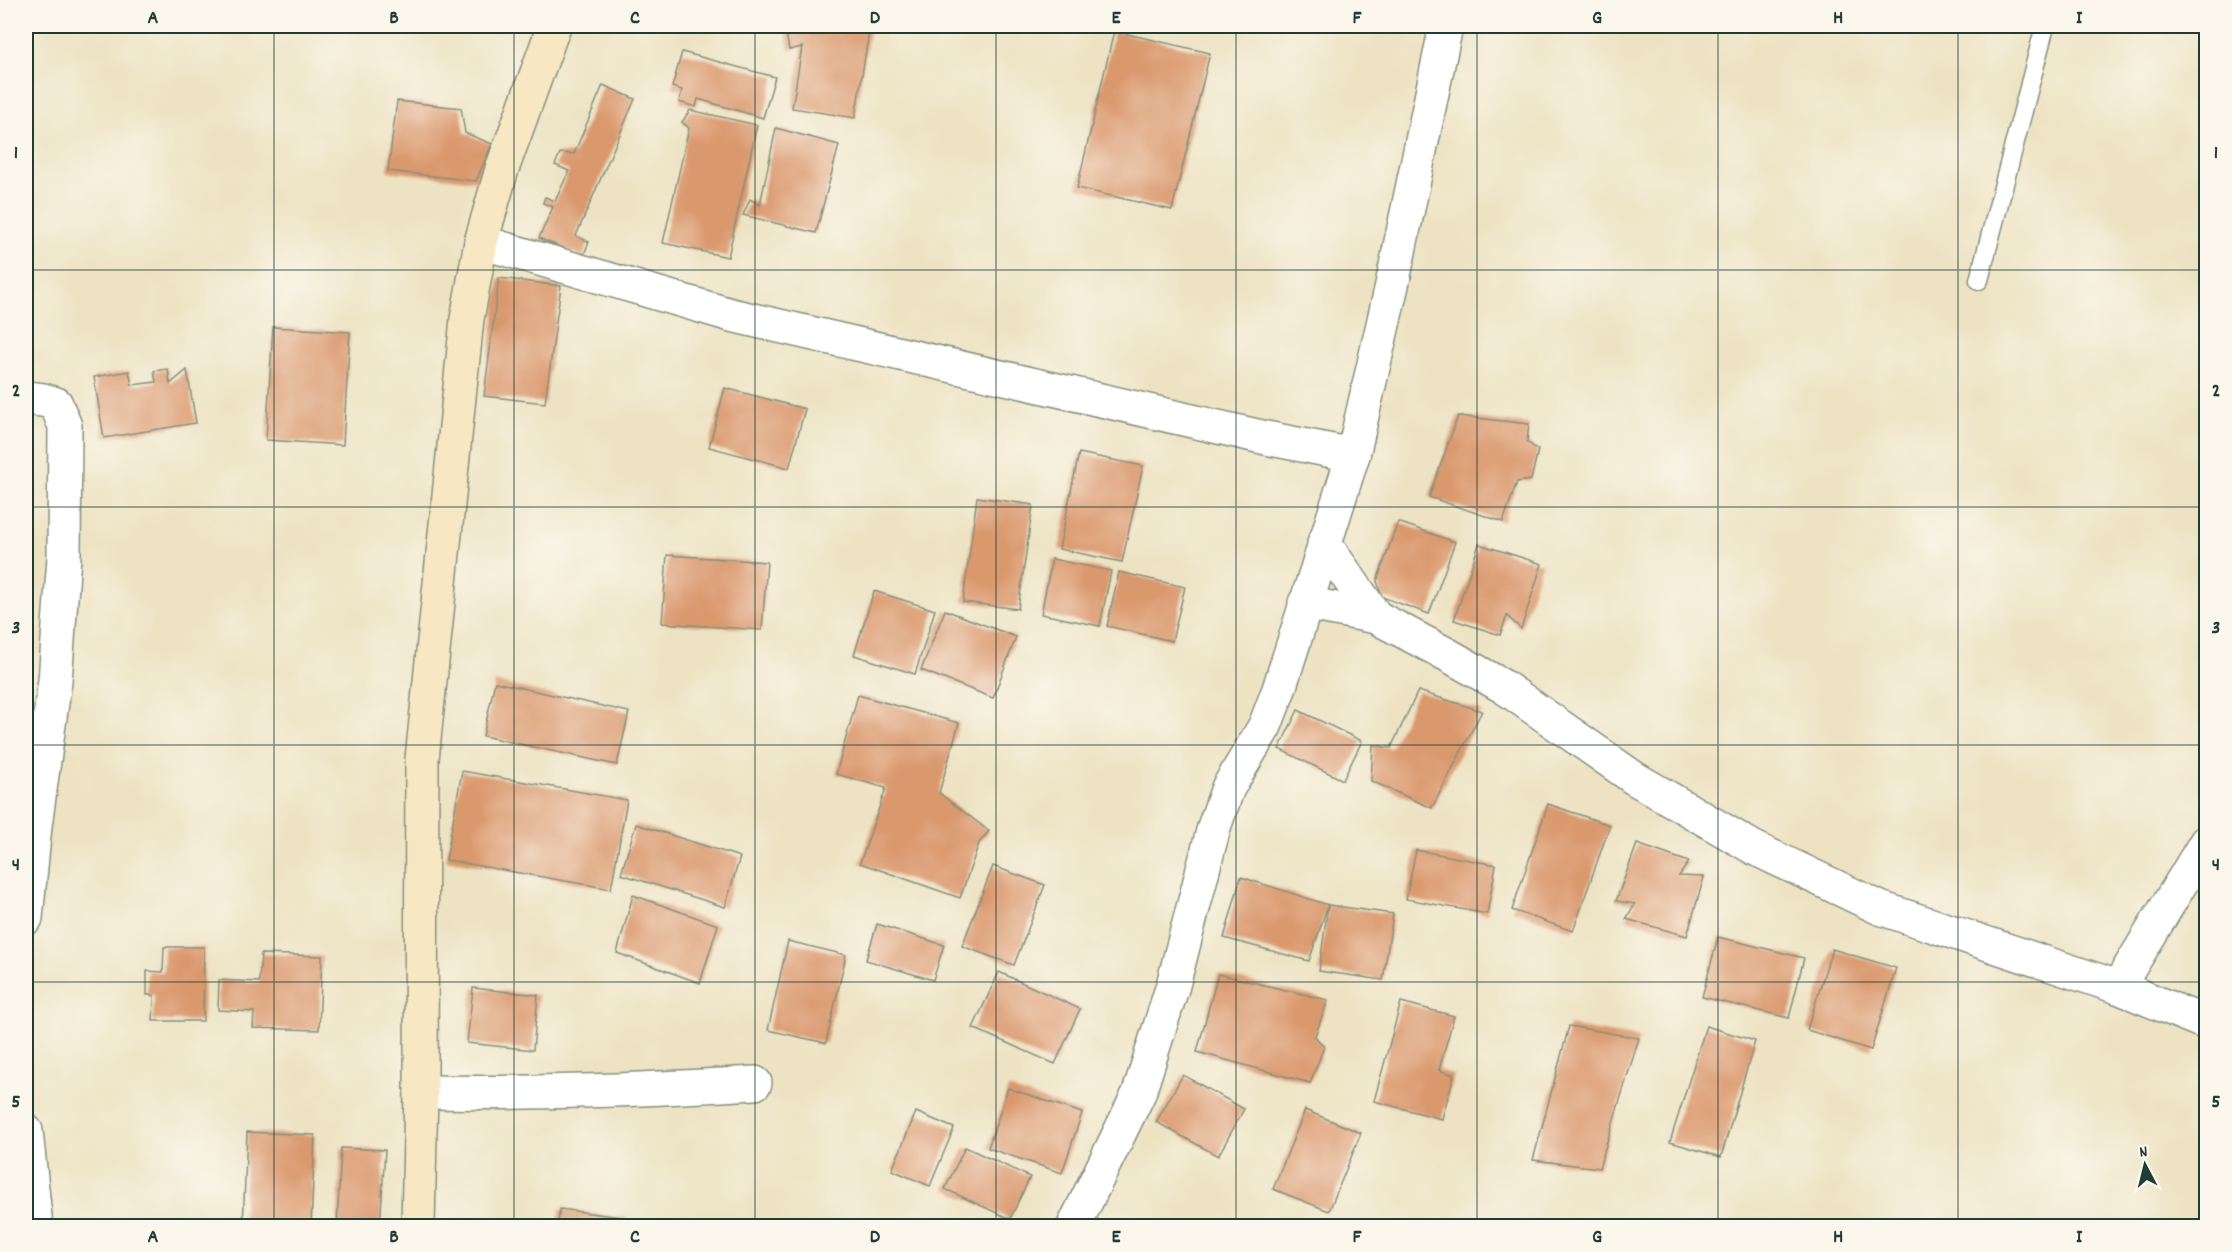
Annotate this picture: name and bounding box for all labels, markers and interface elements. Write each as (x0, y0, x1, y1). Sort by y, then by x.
text: A (148, 5, 159, 33)
text: B (389, 5, 399, 33)
text: C (630, 5, 640, 33)
text: D (870, 5, 881, 33)
text: E (1111, 5, 1121, 33)
text: F (1353, 5, 1363, 33)
text: G (1592, 5, 1602, 33)
text: H (1833, 5, 1843, 33)
text: I (2076, 5, 2083, 33)
text: 1 (14, 140, 18, 168)
text: 1 (2214, 140, 2218, 168)
text: 2 (12, 378, 20, 406)
text: 2 (2212, 378, 2220, 406)
text: 3 (12, 615, 20, 643)
text: 3 (2212, 615, 2220, 643)
text: 4 (12, 852, 20, 880)
text: 4 (2212, 852, 2220, 880)
text: 5 (11, 1089, 21, 1117)
text: 5 (2211, 1089, 2221, 1117)
north arrow (2115, 1135, 2175, 1195)
text: N (2138, 1141, 2149, 1164)
text: A (148, 1224, 159, 1252)
text: B (389, 1224, 399, 1252)
text: C (630, 1224, 640, 1252)
text: D (870, 1224, 881, 1252)
text: E (1111, 1224, 1121, 1252)
text: F (1353, 1224, 1363, 1252)
text: G (1592, 1224, 1602, 1252)
text: H (1833, 1224, 1843, 1252)
text: I (2076, 1224, 2083, 1252)

